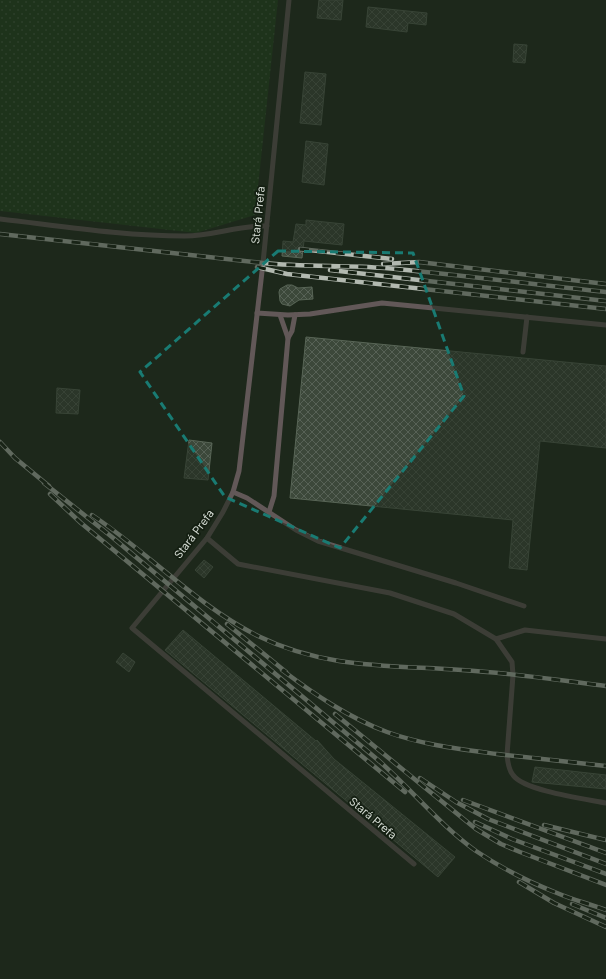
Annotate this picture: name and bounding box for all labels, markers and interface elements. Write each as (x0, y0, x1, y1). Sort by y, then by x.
street label: Stará Prefa (248, 186, 268, 244)
street label: Stará Prefa (171, 507, 217, 561)
street label: Stará Prefa (346, 794, 400, 842)

